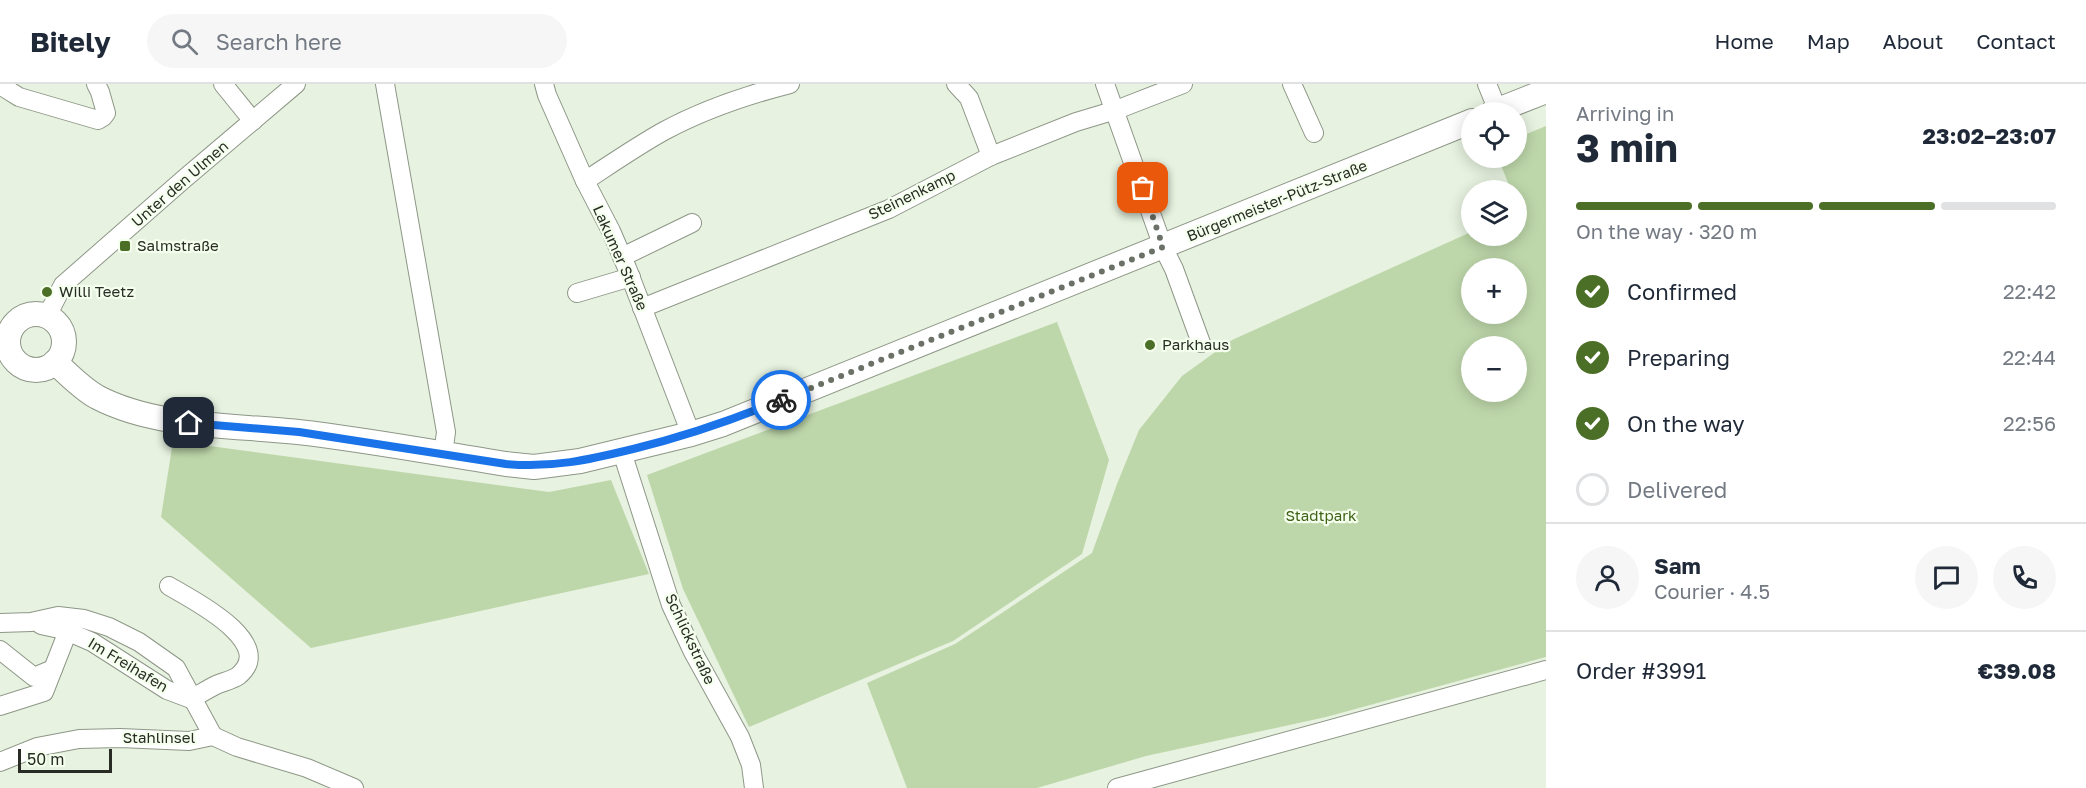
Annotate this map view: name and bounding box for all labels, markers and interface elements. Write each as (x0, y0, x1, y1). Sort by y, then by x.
search box (147, 14, 567, 68)
text: Bitely (30, 25, 111, 58)
icon: search (168, 25, 201, 58)
text: Search here (216, 28, 342, 55)
text: Home (1714, 28, 1774, 54)
text: Map (1807, 28, 1850, 54)
text: About (1883, 28, 1943, 54)
text: Contact (1976, 28, 2056, 54)
text: Arriving in (1576, 101, 1674, 125)
map controls (1461, 102, 1527, 402)
button: locate (1461, 102, 1527, 168)
text: 23:02–23:07 (1923, 122, 2056, 149)
text: 3 min (1576, 124, 1678, 171)
street label: Unter den Ulmen (127, 136, 231, 230)
street label: Bürgermeister-Pütz-Straße (1184, 155, 1370, 245)
pin (1117, 162, 1168, 213)
street label: Steinenkamp (865, 165, 958, 223)
icon: bag (1126, 171, 1159, 204)
button: layers (1461, 180, 1527, 246)
street label: Lakumer Straße (590, 202, 652, 313)
text: On the way · 320 m (1576, 219, 1757, 243)
place label: Salmstraße (137, 236, 219, 254)
marker: Salmstraße (118, 239, 132, 253)
button: + (1461, 258, 1527, 324)
icon: check (1576, 275, 1609, 308)
text: Confirmed (1627, 278, 1737, 305)
text: 22:42 (2003, 279, 2056, 303)
place label: Willi Teetz (59, 282, 134, 300)
marker: Willi Teetz (40, 285, 54, 299)
place label: Parkhaus (1162, 335, 1229, 353)
button: − (1461, 336, 1527, 402)
marker: Parkhaus (1143, 338, 1157, 352)
icon: check (1576, 341, 1609, 374)
text: Preparing (1627, 344, 1730, 371)
text: 22:44 (2002, 345, 2056, 369)
courier (751, 370, 811, 430)
icon: bike (765, 384, 798, 417)
pin (163, 397, 214, 448)
icon: home (172, 406, 205, 439)
icon: check (1576, 407, 1609, 440)
text: On the way (1627, 410, 1745, 437)
text: 22:56 (2003, 411, 2056, 435)
text: Delivered (1627, 476, 1727, 503)
park label: Stadtpark (1285, 506, 1357, 524)
button: person (1576, 546, 1639, 609)
button: chat (1915, 546, 1978, 609)
button: phone (1993, 546, 2056, 609)
text: Sam (1654, 552, 1701, 579)
text: Courier · 4.5 (1654, 579, 1770, 603)
street label: Schlickstraße (662, 590, 720, 687)
street label: Im Freihafen (85, 633, 172, 695)
text: Order #3991 (1576, 657, 1706, 684)
text: €39.08 (1978, 657, 2056, 684)
street label: Stahlinsel (123, 728, 195, 746)
scale bar (18, 746, 112, 774)
text: 50 m (27, 749, 64, 769)

